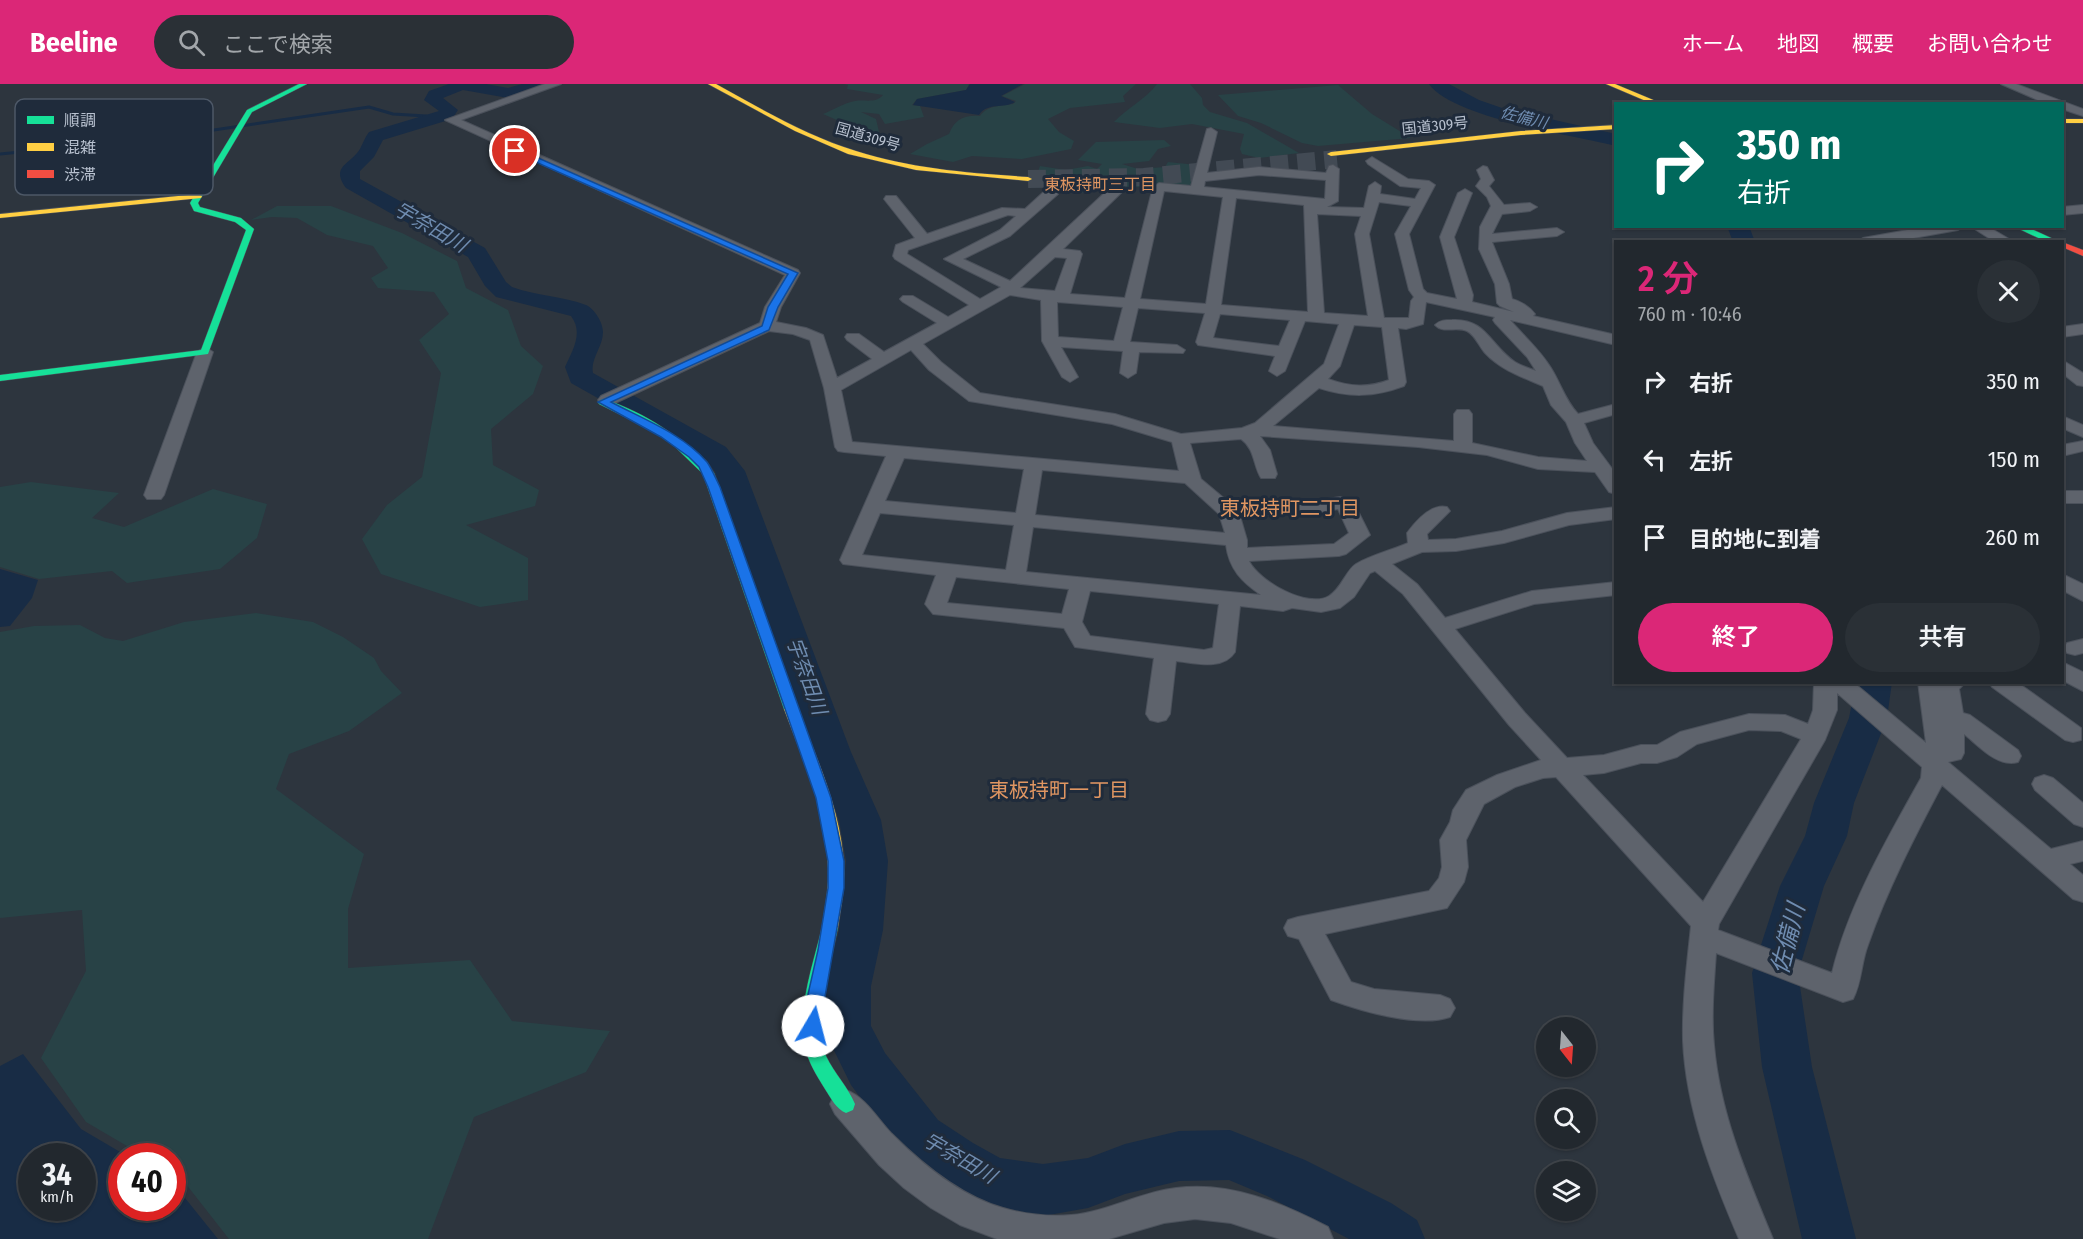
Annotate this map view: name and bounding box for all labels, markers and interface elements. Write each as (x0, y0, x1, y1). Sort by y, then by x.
search box (154, 15, 574, 69)
text: Beeline (30, 26, 118, 59)
icon: search (175, 26, 208, 59)
text: ここで検索 (223, 31, 333, 58)
text: ホーム (1682, 31, 1744, 57)
text: 地図 (1777, 31, 1819, 57)
text: 概要 (1852, 31, 1894, 57)
text: お問い合わせ (1927, 31, 2053, 57)
legend (15, 99, 213, 195)
water label: 佐備川 (1498, 102, 1551, 133)
text: 順調 (64, 111, 96, 130)
street label: 国道309号 (1401, 114, 1469, 138)
street label: 国道309号 (833, 119, 903, 155)
text: 350 m (1737, 120, 1841, 170)
pin (489, 125, 540, 176)
icon: right (1638, 126, 1716, 204)
icon: arrive (498, 134, 531, 167)
text: 混雑 (64, 138, 96, 157)
text: 渋滞 (64, 165, 96, 184)
district label: 東板持町三丁目 (1044, 175, 1156, 194)
text: 右折 (1737, 177, 1791, 209)
water label: 宇奈田川 (390, 197, 473, 258)
text: 2 分 (1638, 257, 1698, 301)
button: close (1977, 260, 2040, 323)
text: 760 m · 10:46 (1638, 302, 1742, 326)
icon: right (1638, 365, 1671, 398)
text: 350 m (1986, 368, 2040, 395)
text: 右折 (1689, 370, 1733, 397)
icon: left (1638, 443, 1671, 476)
text: 150 m (1988, 446, 2040, 473)
text: 左折 (1689, 448, 1733, 475)
district label: 東板持町二丁目 (1220, 496, 1360, 520)
icon: arrive (1638, 521, 1671, 554)
text: 260 m (1986, 524, 2040, 551)
text: 目的地に到着 (1689, 526, 1821, 553)
button: 終了 (1638, 603, 1833, 672)
button: 共有 (1845, 603, 2040, 672)
water label: 宇奈田川 (782, 634, 833, 720)
district label: 東板持町一丁目 (989, 778, 1129, 802)
water label: 佐備川 (1766, 898, 1811, 977)
position arrow (781, 994, 845, 1058)
north arrow (1536, 1017, 1596, 1077)
map controls (1536, 1017, 1596, 1221)
button: search (1536, 1089, 1596, 1149)
water label: 宇奈田川 (919, 1128, 1002, 1189)
speed limit sign: 40 (108, 1143, 186, 1221)
text: 34 (42, 1157, 72, 1193)
button: layers (1536, 1161, 1596, 1221)
text: km/h (40, 1188, 74, 1206)

